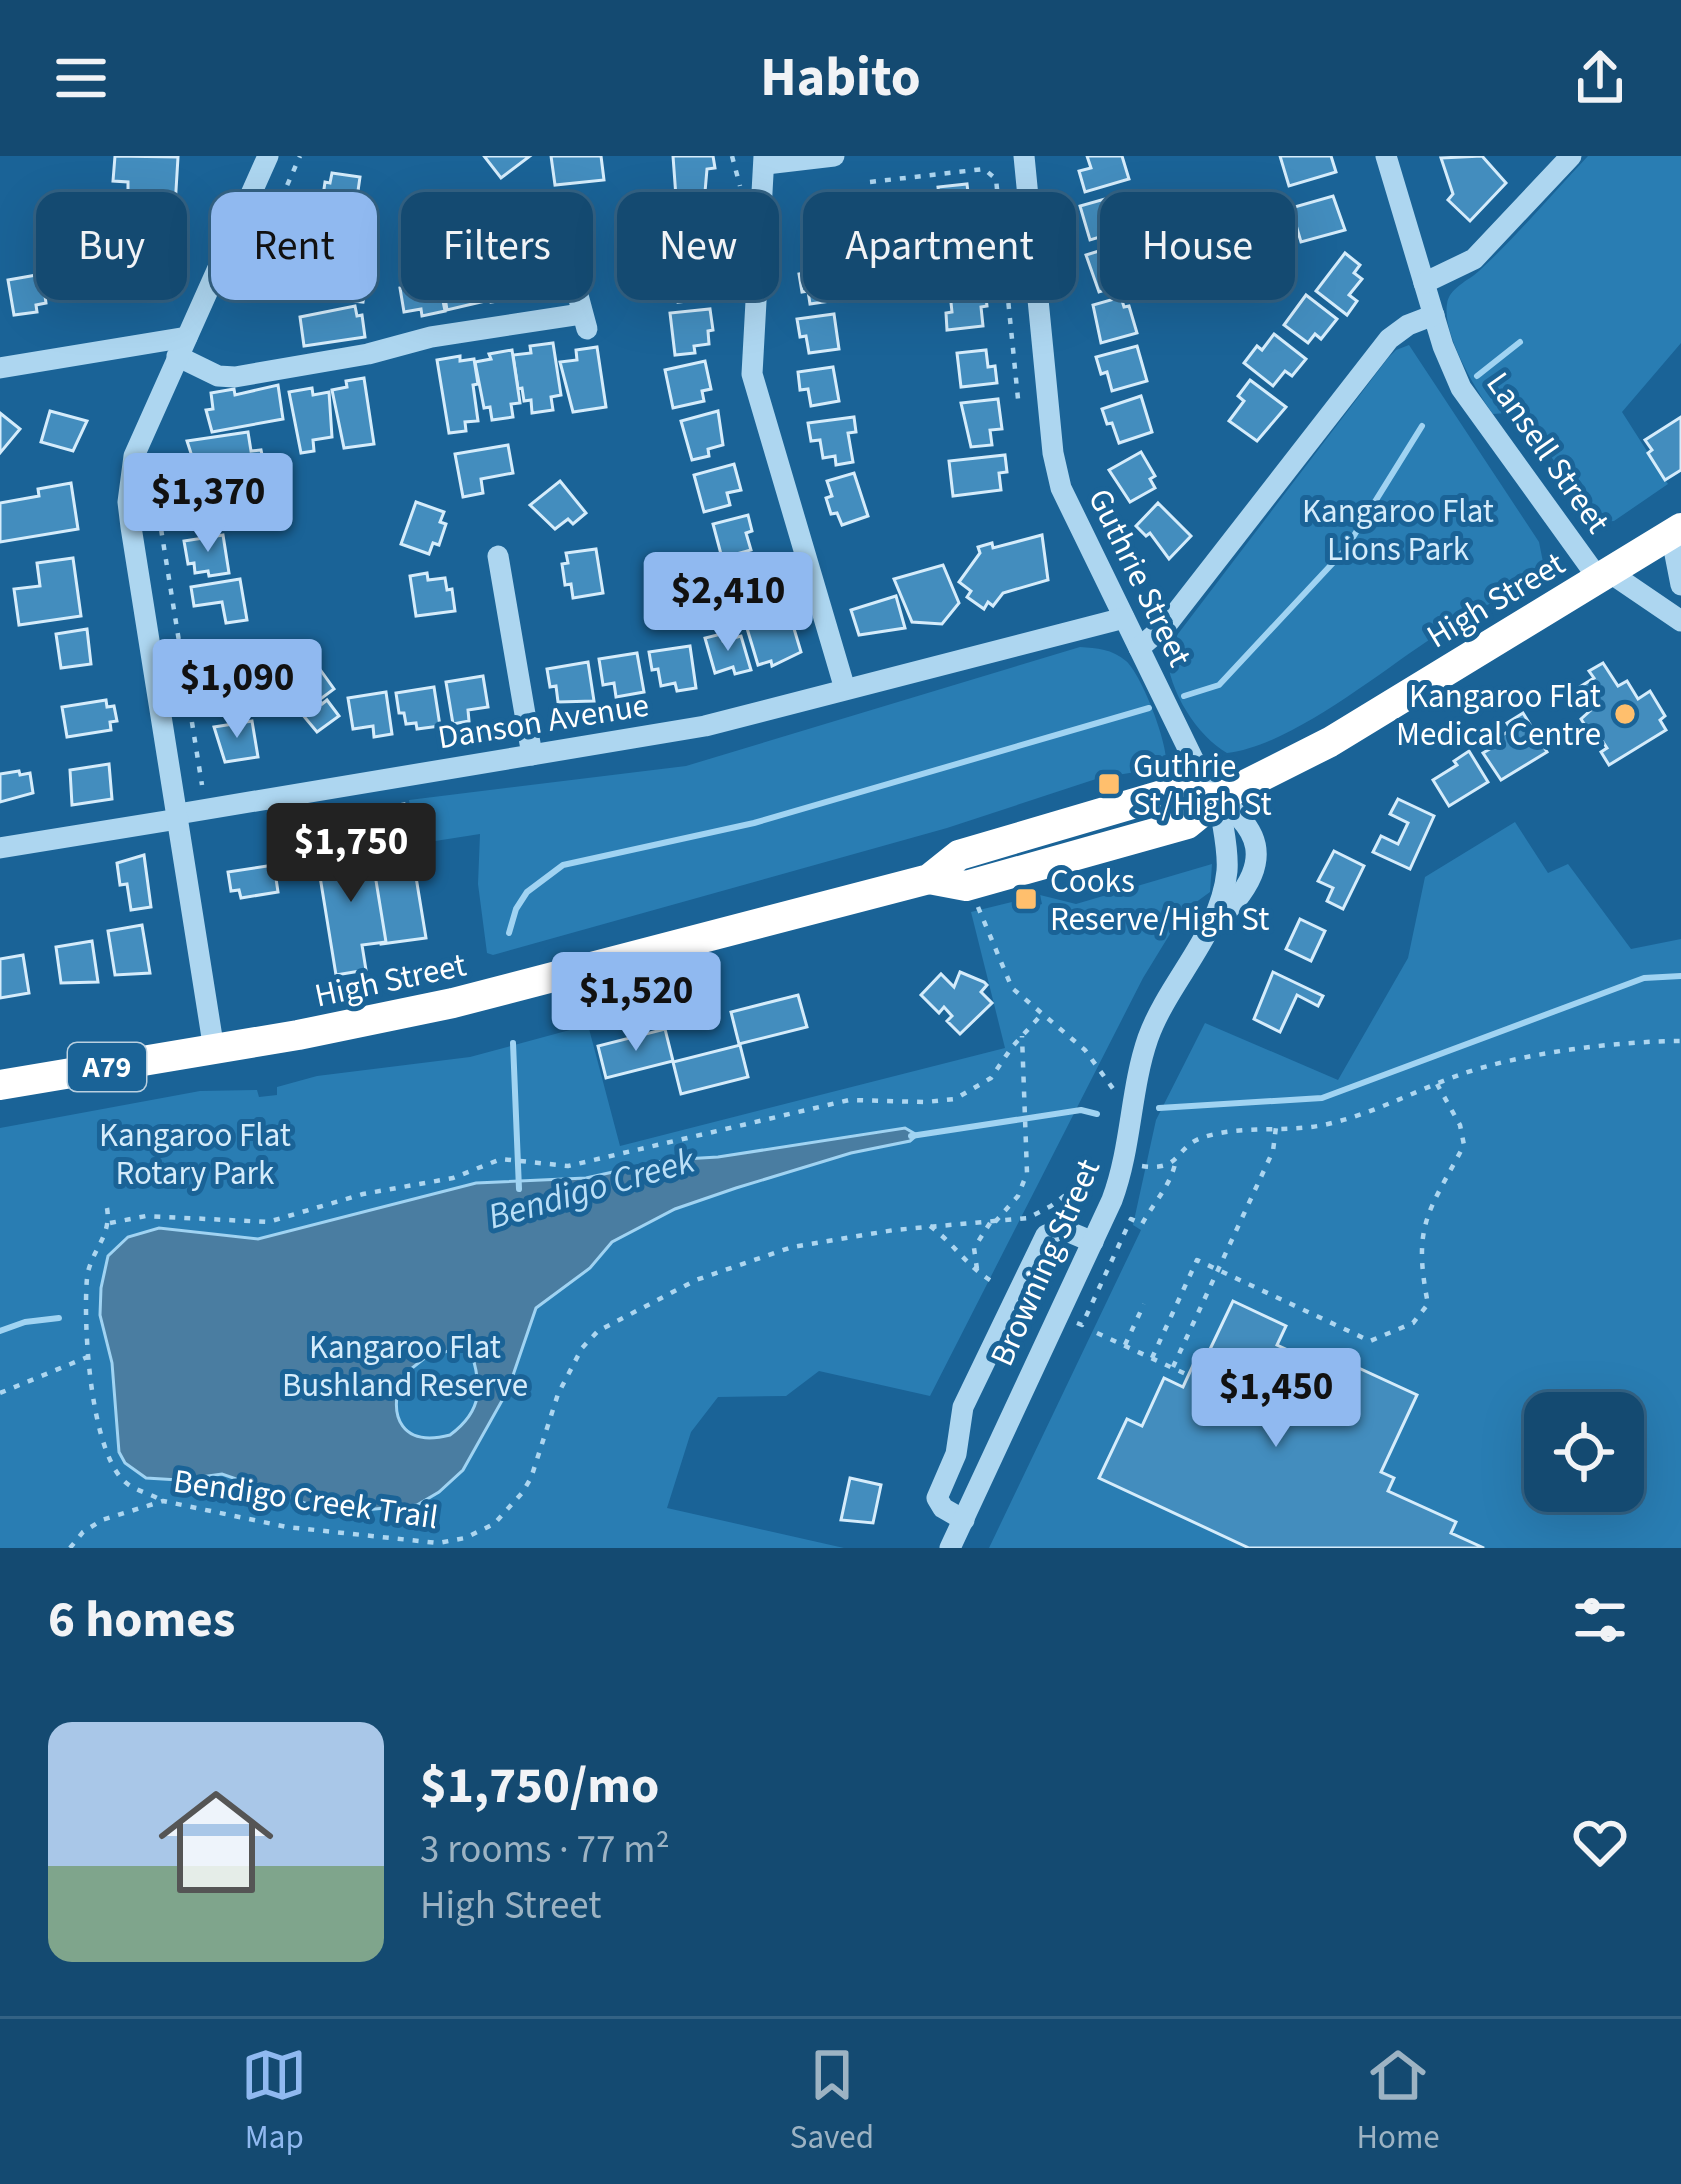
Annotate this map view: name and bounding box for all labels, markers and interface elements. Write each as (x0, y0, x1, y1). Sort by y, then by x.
text: Habito (760, 40, 921, 117)
icon: menu (48, 45, 114, 111)
icon: share (1567, 45, 1633, 111)
chip: Buy (36, 192, 187, 300)
chip: Rent (211, 192, 377, 300)
chip: Filters (401, 192, 593, 300)
chip: New (617, 192, 779, 300)
chip: Apartment (803, 192, 1076, 300)
chip: House (1100, 192, 1295, 300)
street label: Lansell Street (1475, 363, 1621, 543)
pin: $1,370 (110, 453, 306, 555)
text: $1,370 (151, 464, 265, 520)
street label: Guthrie Street (1076, 481, 1203, 675)
park label: Kangaroo Flat Lions Park (1302, 488, 1494, 573)
street label: High Street (1418, 541, 1574, 660)
pin: $2,410 (630, 552, 826, 654)
text: $2,410 (671, 563, 785, 619)
pin: $1,090 (139, 639, 335, 741)
text: $1,090 (180, 650, 294, 706)
place label: Kangaroo Flat Medical Centre (1396, 673, 1601, 758)
street label: Danson Avenue (434, 682, 652, 761)
marker: Kangaroo Flat Medical Centre (1612, 701, 1638, 727)
place label: Guthrie St/High St (1133, 743, 1272, 828)
marker: Guthrie St/High St (1096, 771, 1122, 797)
pin: $1,750 (253, 803, 449, 905)
text: $1,750 (294, 814, 408, 870)
place label: Cooks Reserve/High St (1050, 858, 1269, 943)
marker: Cooks Reserve/High St (1013, 886, 1039, 912)
street label: High Street (310, 942, 470, 1019)
pin: $1,520 (538, 952, 734, 1054)
text: $1,520 (579, 963, 693, 1019)
road number: A79 (68, 1043, 146, 1091)
park label: Kangaroo Flat Rotary Park (99, 1112, 291, 1197)
water label: Bendigo Creek (482, 1134, 701, 1242)
street label: Browning Street (979, 1152, 1112, 1374)
park label: Kangaroo Flat Bushland Reserve (282, 1324, 528, 1409)
pin: $1,450 (1178, 1348, 1374, 1450)
text: $1,450 (1219, 1359, 1333, 1415)
map controls (1524, 1392, 1644, 1512)
button: locate (1524, 1392, 1644, 1512)
street label: Bendigo Creek Trail (171, 1458, 441, 1541)
text: 6 homes (48, 1584, 235, 1656)
icon: filters (1567, 1587, 1633, 1653)
text: $1,750/mo (420, 1750, 659, 1822)
icon: home (144, 1770, 288, 1914)
icon: heart (1567, 1809, 1633, 1875)
text: 3 rooms · 77 m² (420, 1822, 670, 1878)
text: High Street (420, 1878, 601, 1934)
tab: Map (241, 2042, 307, 2161)
tab: Saved (790, 2042, 874, 2161)
tab: Home (1357, 2042, 1440, 2161)

